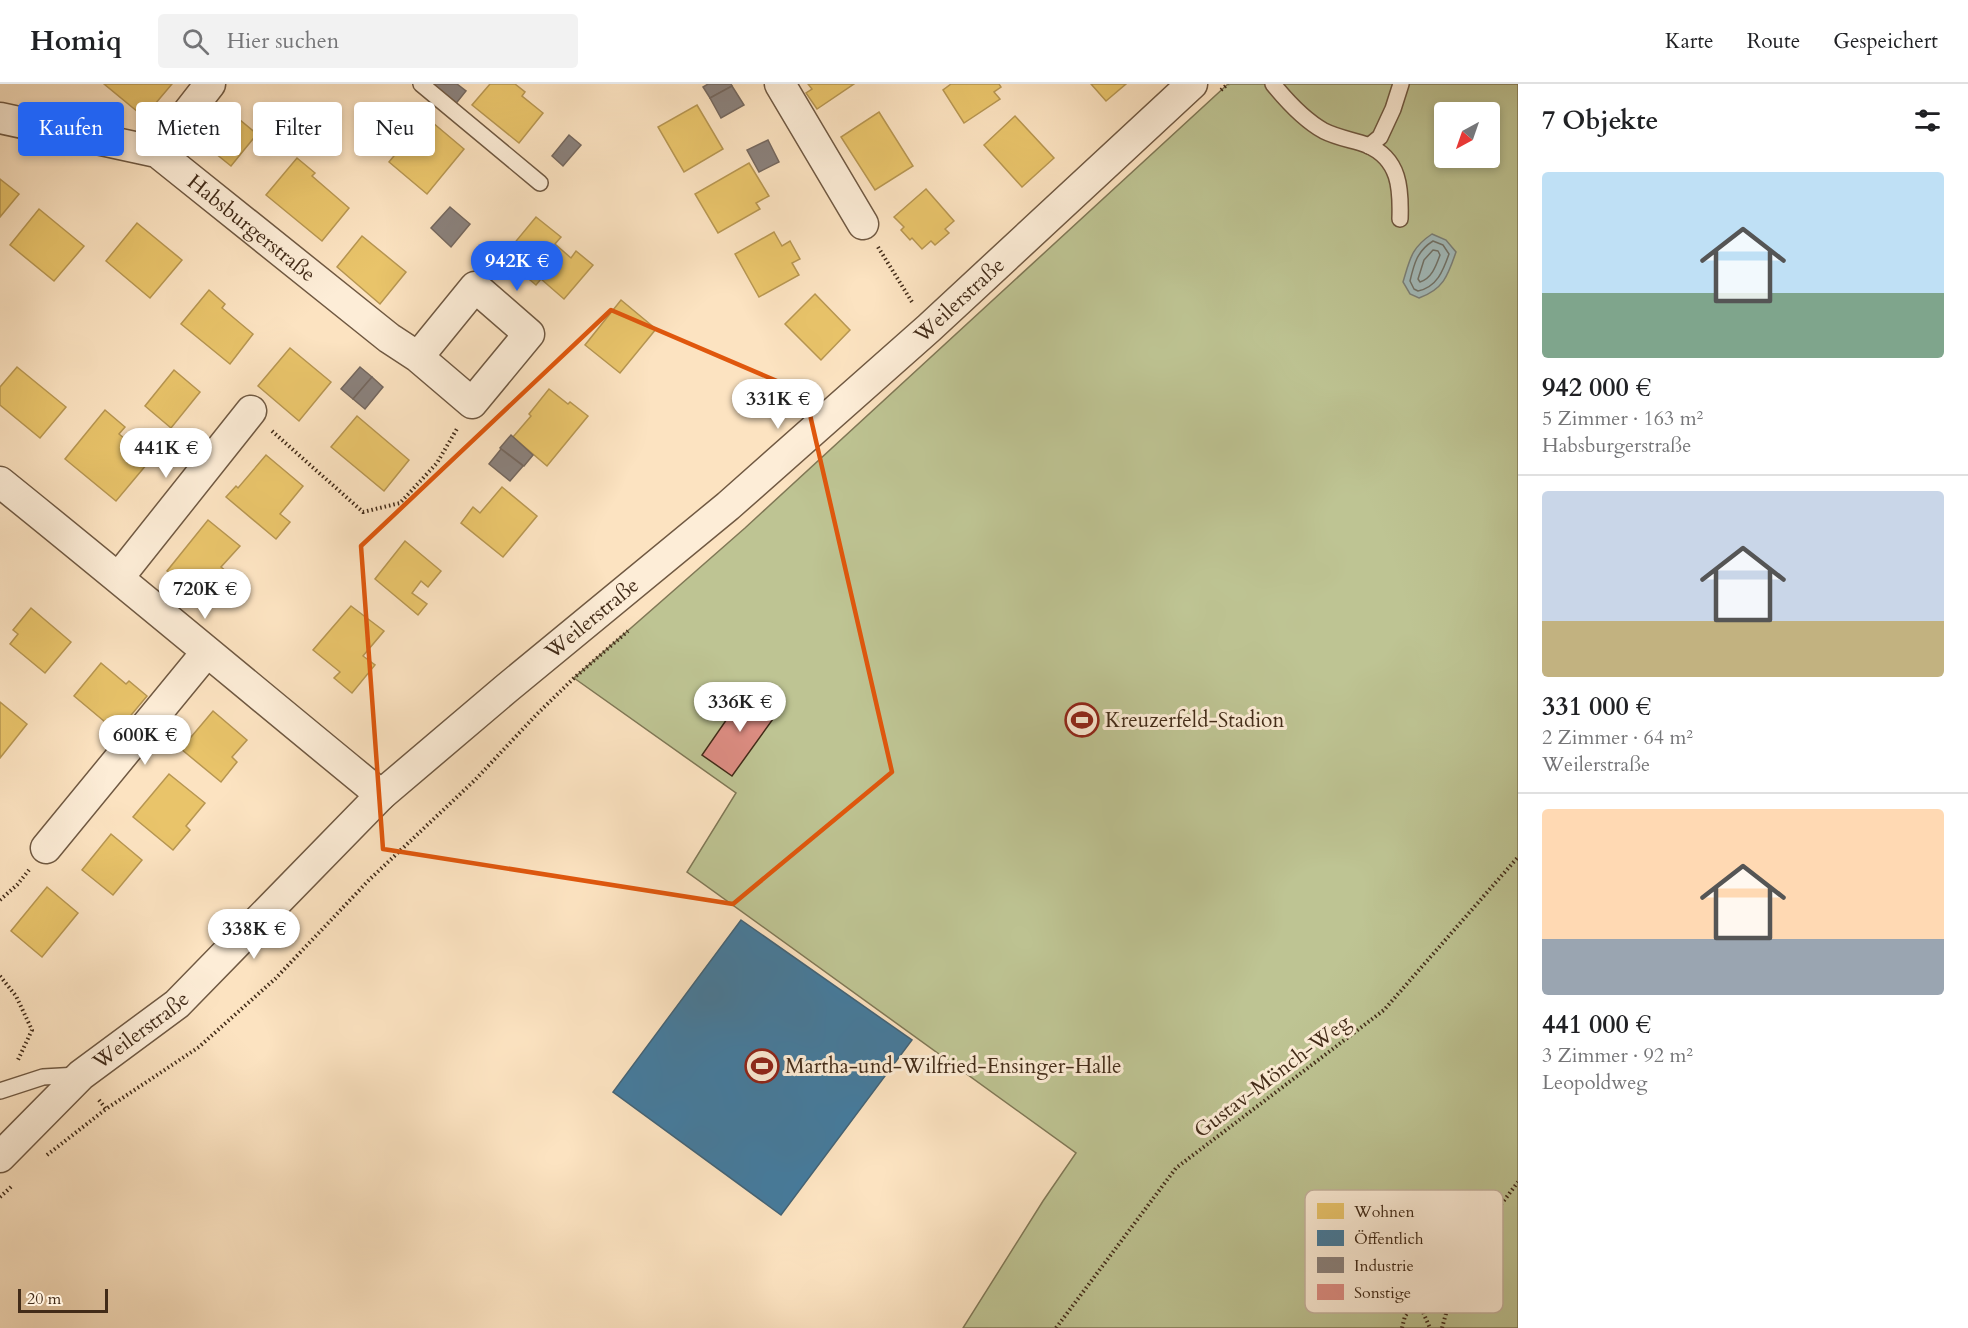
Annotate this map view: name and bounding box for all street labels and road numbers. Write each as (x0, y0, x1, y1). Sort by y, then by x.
street label: Habsburgerstraße (181, 168, 322, 289)
street label: Weilerstraße (907, 251, 1011, 350)
street label: Weilerstraße (538, 571, 645, 666)
street label: Weilerstraße (86, 985, 196, 1077)
street label: Gustav-Mönch-Weg (1188, 1008, 1357, 1145)

